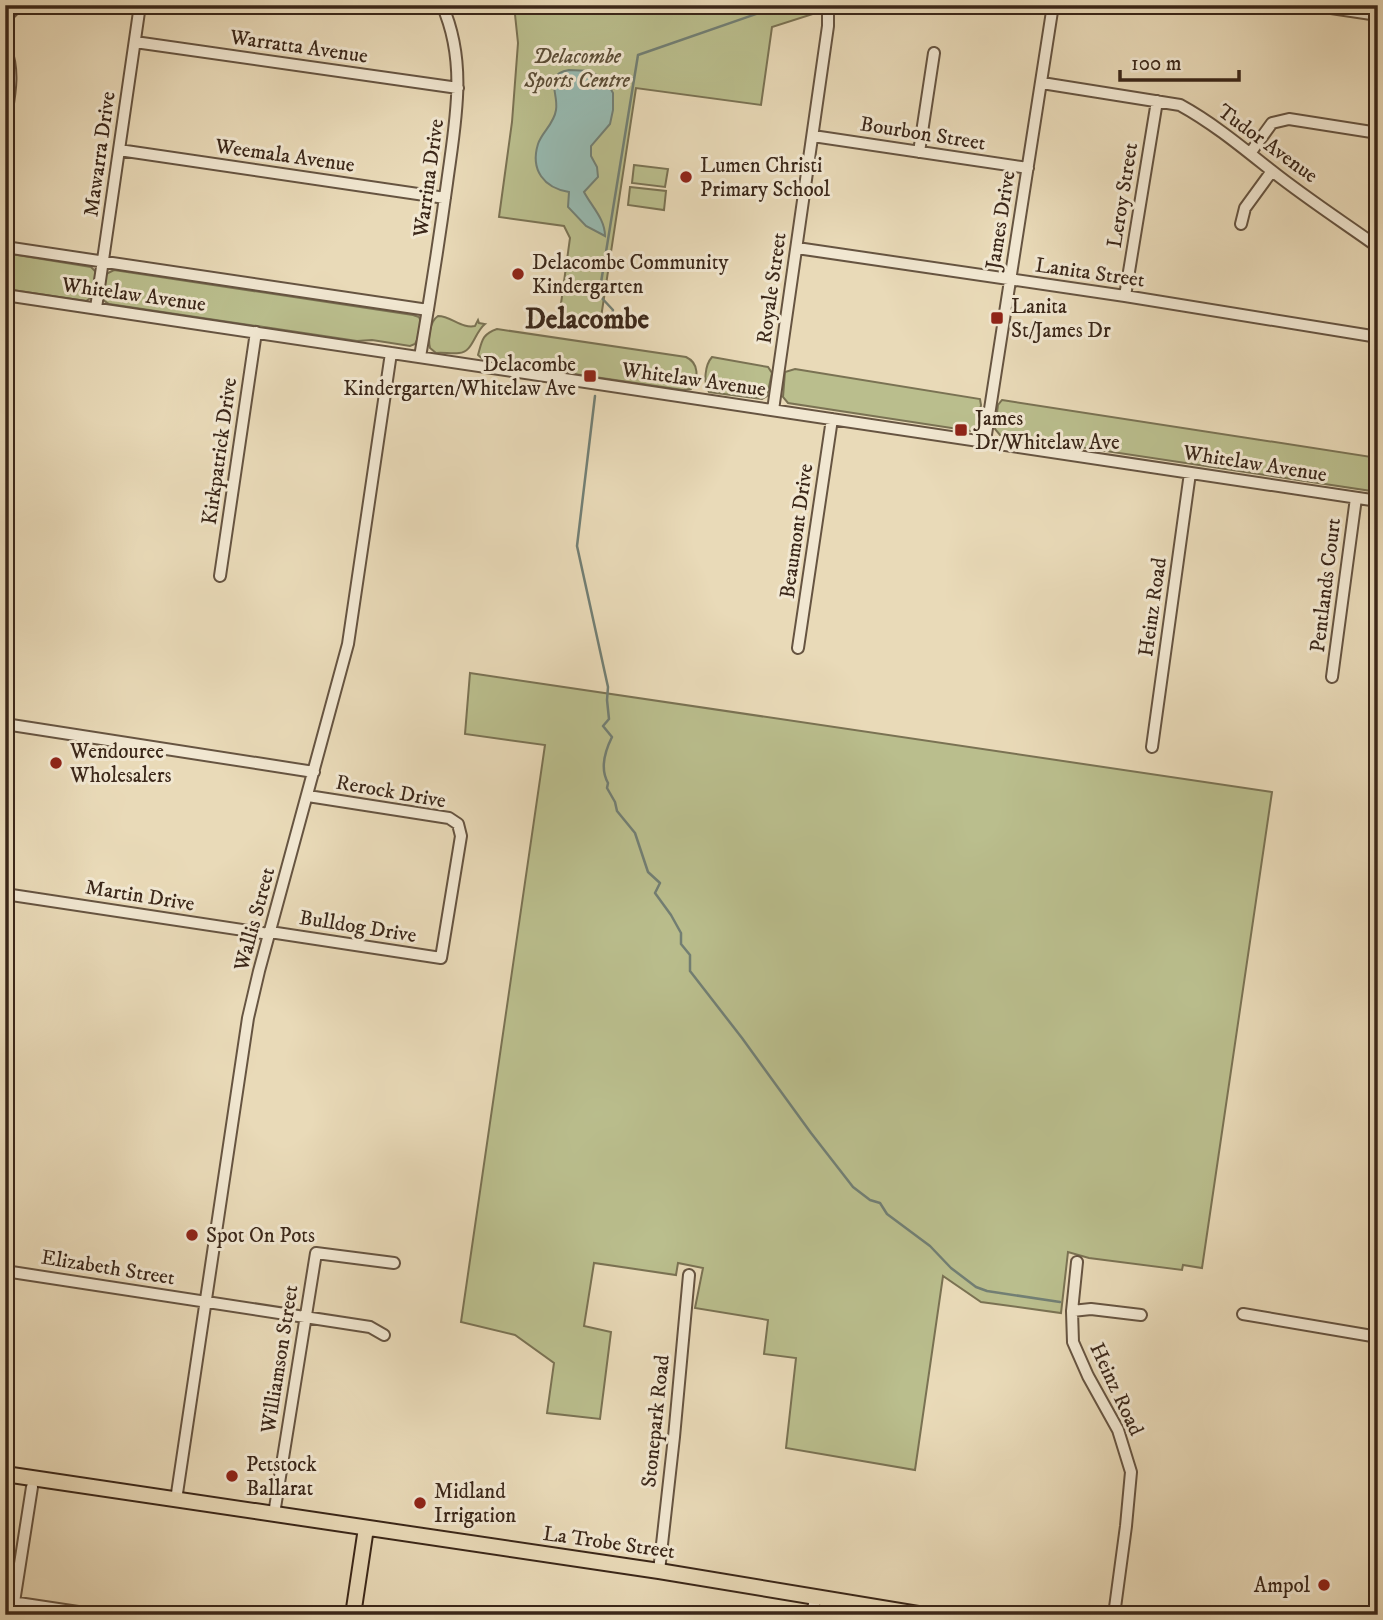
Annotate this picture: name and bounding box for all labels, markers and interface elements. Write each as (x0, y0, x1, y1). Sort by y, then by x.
street label: Warratta Avenue (227, 24, 370, 70)
scale bar (1120, 38, 1240, 82)
park label: Delacombe Sports Centre (523, 44, 631, 94)
text: 100 m (1131, 51, 1182, 77)
street label: Mawarra Drive (78, 90, 122, 218)
street label: Tudor Avenue (1212, 99, 1323, 189)
street label: Bourbon Street (858, 111, 988, 157)
street label: Warrina Drive (408, 117, 450, 240)
street label: Weemala Avenue (212, 133, 357, 179)
street label: Leroy Street (1102, 141, 1144, 250)
place label: Lumen Christi Primary School (700, 153, 831, 203)
marker: Lumen Christi Primary School (678, 169, 694, 185)
street label: James Drive (980, 169, 1022, 273)
street label: Royale Street (751, 231, 793, 345)
place label: Delacombe Community Kindergarten (532, 250, 729, 300)
street label: Lanita Street (1033, 252, 1146, 294)
marker: Delacombe Community Kindergarten (510, 266, 526, 282)
street label: Whitelaw Avenue (59, 272, 208, 318)
place label: Lanita St/James Dr (1011, 294, 1111, 344)
district label: Delacombe (525, 302, 649, 337)
marker: Lanita St/James Dr (989, 310, 1005, 326)
place label: Delacombe Kindergarten/Whitelaw Ave (343, 352, 576, 402)
street label: Whitelaw Avenue (619, 357, 768, 403)
marker: Delacombe Kindergarten/Whitelaw Ave (582, 368, 598, 384)
street label: Kirkpatrick Drive (197, 376, 243, 526)
place label: James Dr/Whitelaw Ave (973, 406, 1120, 456)
marker: James Dr/Whitelaw Ave (953, 422, 969, 438)
street label: Whitelaw Avenue (1180, 440, 1329, 488)
street label: Beaumont Drive (775, 462, 819, 600)
street label: Pentlands Court (1305, 516, 1347, 654)
street label: Heinz Road (1133, 556, 1173, 658)
place label: Wendouree Wholesalers (69, 739, 172, 789)
marker: Wendouree Wholesalers (48, 755, 64, 771)
street label: Rerock Drive (334, 770, 448, 815)
street label: Wallis Street (228, 864, 281, 975)
street label: Martin Drive (83, 875, 197, 918)
street label: Bulldog Drive (297, 905, 419, 949)
place label: Spot On Pots (206, 1223, 315, 1249)
marker: Spot On Pots (184, 1227, 200, 1243)
street label: Elizabeth Street (39, 1245, 177, 1291)
street label: Williamson Street (255, 1283, 305, 1436)
street label: Heinz Road (1083, 1339, 1149, 1440)
street label: Stonepark Road (636, 1353, 676, 1489)
place label: Petstock Ballarat (246, 1452, 317, 1502)
marker: Petstock Ballarat (224, 1468, 240, 1484)
place label: Midland Irrigation (434, 1479, 516, 1529)
marker: Midland Irrigation (412, 1495, 428, 1511)
street label: La Trobe Street (541, 1521, 677, 1565)
place label: Ampol (1254, 1573, 1311, 1599)
marker: Ampol (1316, 1577, 1332, 1593)

